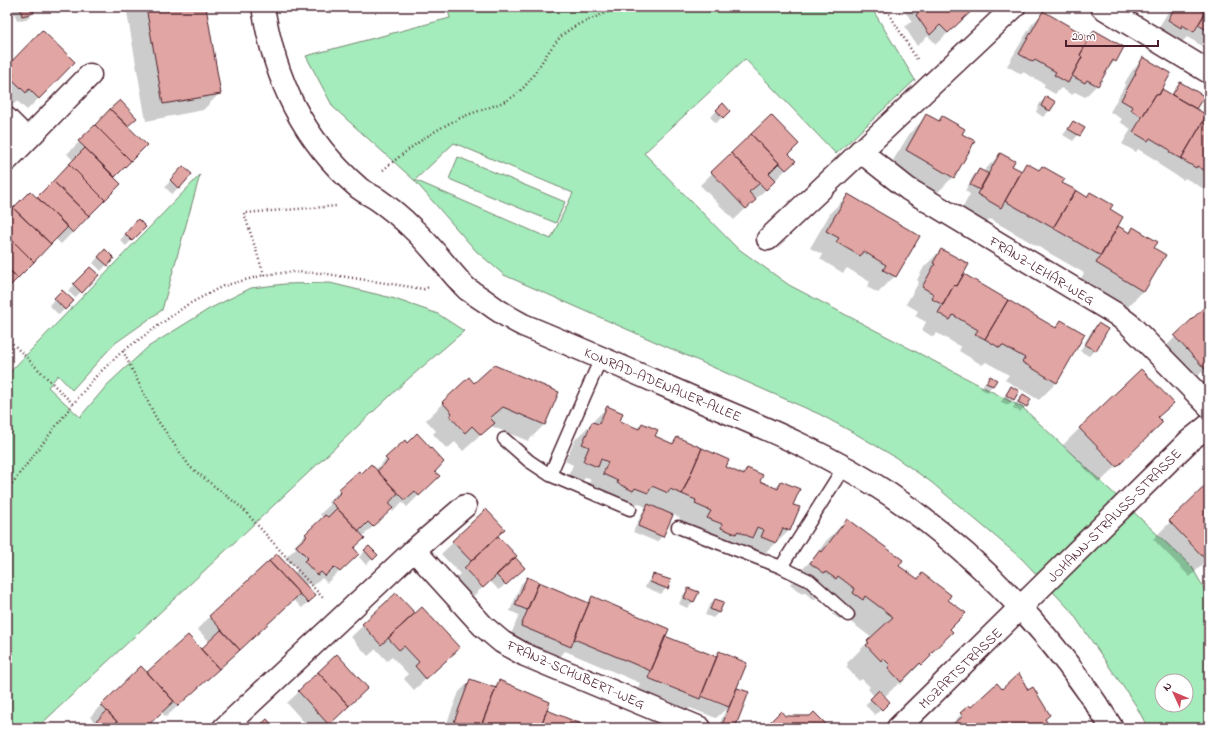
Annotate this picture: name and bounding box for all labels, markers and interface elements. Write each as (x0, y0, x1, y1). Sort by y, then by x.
scale bar (1066, 22, 1158, 48)
text: 20 m (1072, 28, 1095, 46)
street label: FRANZ-LEHÁR-WEG (984, 230, 1099, 311)
street label: KONRAD-ADENAUER-ALLEE (580, 343, 744, 428)
street label: JOHANN-STRAUSS-STRASSE (1043, 444, 1187, 588)
street label: MOZARTSTRASSE (914, 624, 1008, 715)
street label: FRANZ-SCHUBERT-WEG (502, 635, 648, 715)
north arrow (1154, 673, 1194, 713)
text: N (1159, 679, 1176, 695)

